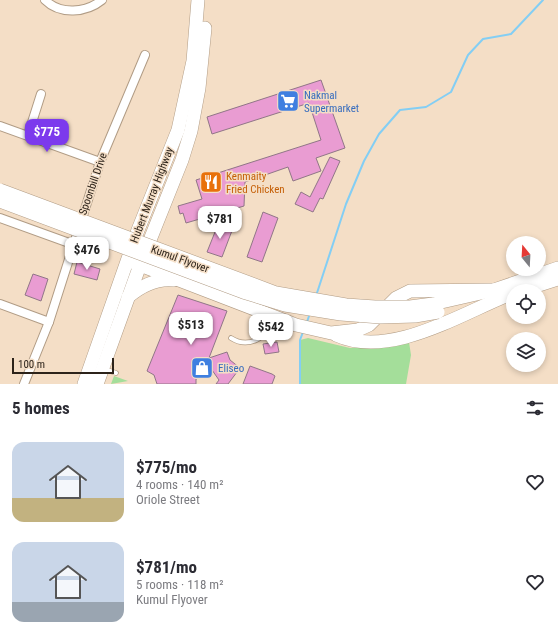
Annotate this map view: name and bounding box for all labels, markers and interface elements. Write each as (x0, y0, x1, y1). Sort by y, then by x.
supermarket icon: Nakmal Supermarket (275, 88, 301, 114)
place label: Nakmal Supermarket (304, 89, 359, 115)
pin: $775 (23, 119, 71, 153)
text: $775 (34, 124, 60, 139)
street label: Hubert Murray Highway (128, 145, 176, 245)
street label: Spoonbill Drive (76, 151, 110, 217)
restaurant icon: Kenmaity Fried Chicken (198, 169, 224, 195)
place label: Kenmaity Fried Chicken (226, 170, 285, 196)
pin: $781 (196, 206, 244, 240)
text: $781 (207, 211, 233, 226)
north arrow (506, 236, 546, 276)
map controls (506, 236, 546, 372)
pin: $476 (63, 237, 111, 271)
text: $476 (74, 242, 100, 257)
street label: Kumul Flyover (149, 243, 211, 276)
button: locate (506, 284, 546, 324)
pin: $513 (167, 312, 215, 346)
pin: $542 (247, 314, 295, 348)
text: $513 (178, 317, 204, 332)
text: $542 (258, 319, 284, 334)
button: layers (506, 332, 546, 372)
shop icon: Eliseo (189, 355, 215, 381)
scale bar (12, 356, 114, 375)
text: 100 m (18, 358, 45, 371)
place label: Eliseo (218, 362, 245, 375)
icon: filters (524, 397, 546, 419)
text: 5 homes (12, 398, 70, 418)
text: $775/mo (136, 457, 197, 477)
icon: home (44, 458, 92, 506)
icon: heart (524, 471, 546, 493)
text: 4 rooms · 140 m² (136, 477, 223, 492)
text: Oriole Street (136, 492, 200, 507)
text: $781/mo (136, 557, 197, 577)
icon: home (44, 558, 92, 606)
icon: heart (524, 571, 546, 593)
text: 5 rooms · 118 m² (136, 577, 223, 592)
text: Kumul Flyover (136, 592, 208, 607)

